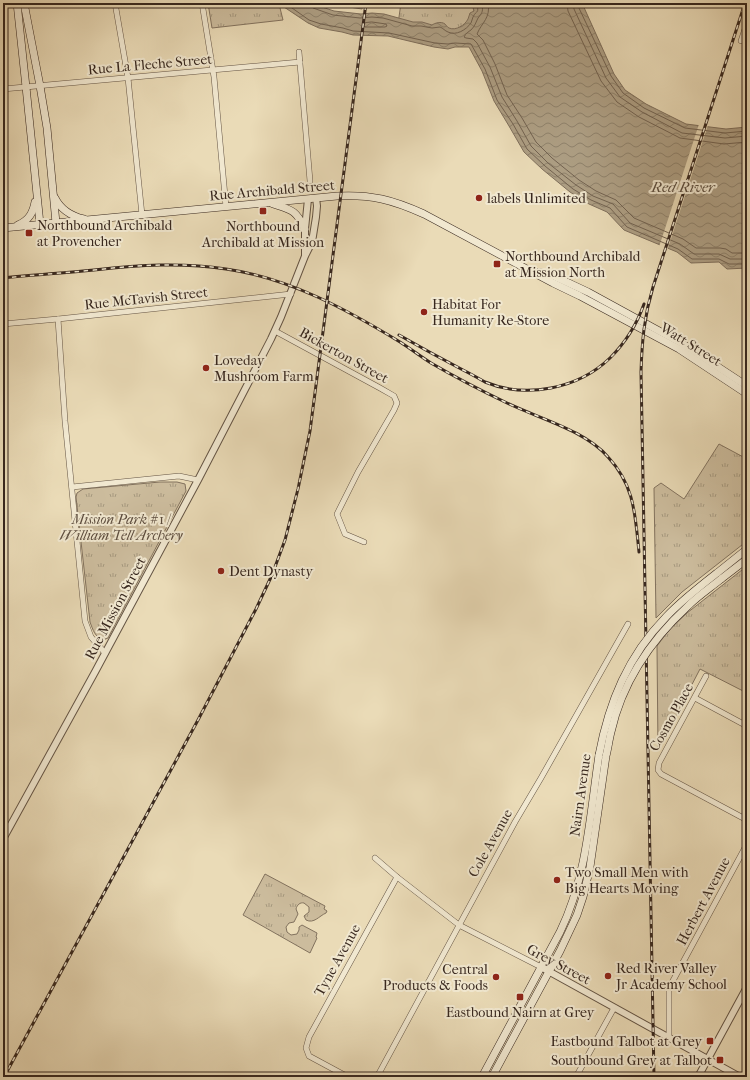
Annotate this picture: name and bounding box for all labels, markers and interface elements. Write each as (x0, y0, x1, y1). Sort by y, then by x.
street label: Rue La Fleche Street (87, 51, 213, 78)
street label: Rue Archibald Street (209, 177, 335, 204)
water label: Red River (650, 178, 716, 196)
place label: labels Unlimited (486, 190, 586, 207)
marker: labels Unlimited (474, 193, 484, 203)
marker: Northbound Archibald at Mission (258, 206, 268, 216)
place label: Northbound Archibald at Provencher (37, 217, 173, 250)
place label: Northbound Archibald at Mission (201, 218, 324, 251)
marker: Northbound Archibald at Provencher (24, 228, 34, 238)
place label: Northbound Archibald at Mission North (505, 248, 641, 281)
marker: Northbound Archibald at Mission North (492, 259, 502, 269)
street label: Rue McTavish Street (84, 284, 209, 313)
place label: Habitat For Humanity Re-Store (432, 296, 549, 329)
marker: Habitat For Humanity Re-Store (419, 307, 429, 317)
street label: Watt Street (656, 318, 725, 370)
street label: Bickerton Street (296, 324, 391, 387)
place label: Loveday Mushroom Farm (214, 352, 314, 385)
marker: Loveday Mushroom Farm (201, 363, 211, 373)
park label: Mission Park #1 / William Tell Archery (59, 511, 184, 544)
street label: Rue Mission Street (81, 554, 150, 663)
place label: Dent Dynasty (229, 563, 313, 580)
marker: Dent Dynasty (216, 566, 226, 576)
street label: Cosmo Place (646, 680, 697, 754)
street label: Nairn Avenue (566, 753, 595, 837)
street label: Cole Avenue (465, 806, 516, 880)
street label: Herbert Avenue (673, 854, 734, 948)
place label: Two Small Men with Big Hearts Moving (565, 864, 689, 897)
marker: Two Small Men with Big Hearts Moving (552, 875, 562, 885)
street label: Tyne Avenue (311, 921, 364, 999)
street label: Grey Street (524, 941, 594, 988)
place label: Red River Valley Jr Academy School (615, 960, 727, 993)
place label: Central Products & Foods (383, 961, 488, 994)
marker: Red River Valley Jr Academy School (603, 971, 613, 981)
marker: Central Products & Foods (491, 972, 501, 982)
marker: Eastbound Nairn at Grey (515, 992, 525, 1002)
place label: Eastbound Nairn at Grey (446, 1004, 595, 1021)
place label: Eastbound Talbot at Grey (551, 1033, 703, 1050)
marker: Eastbound Talbot at Grey (705, 1036, 715, 1046)
place label: Southbound Grey at Talbot (551, 1052, 712, 1069)
marker: Southbound Grey at Talbot (715, 1055, 725, 1065)

